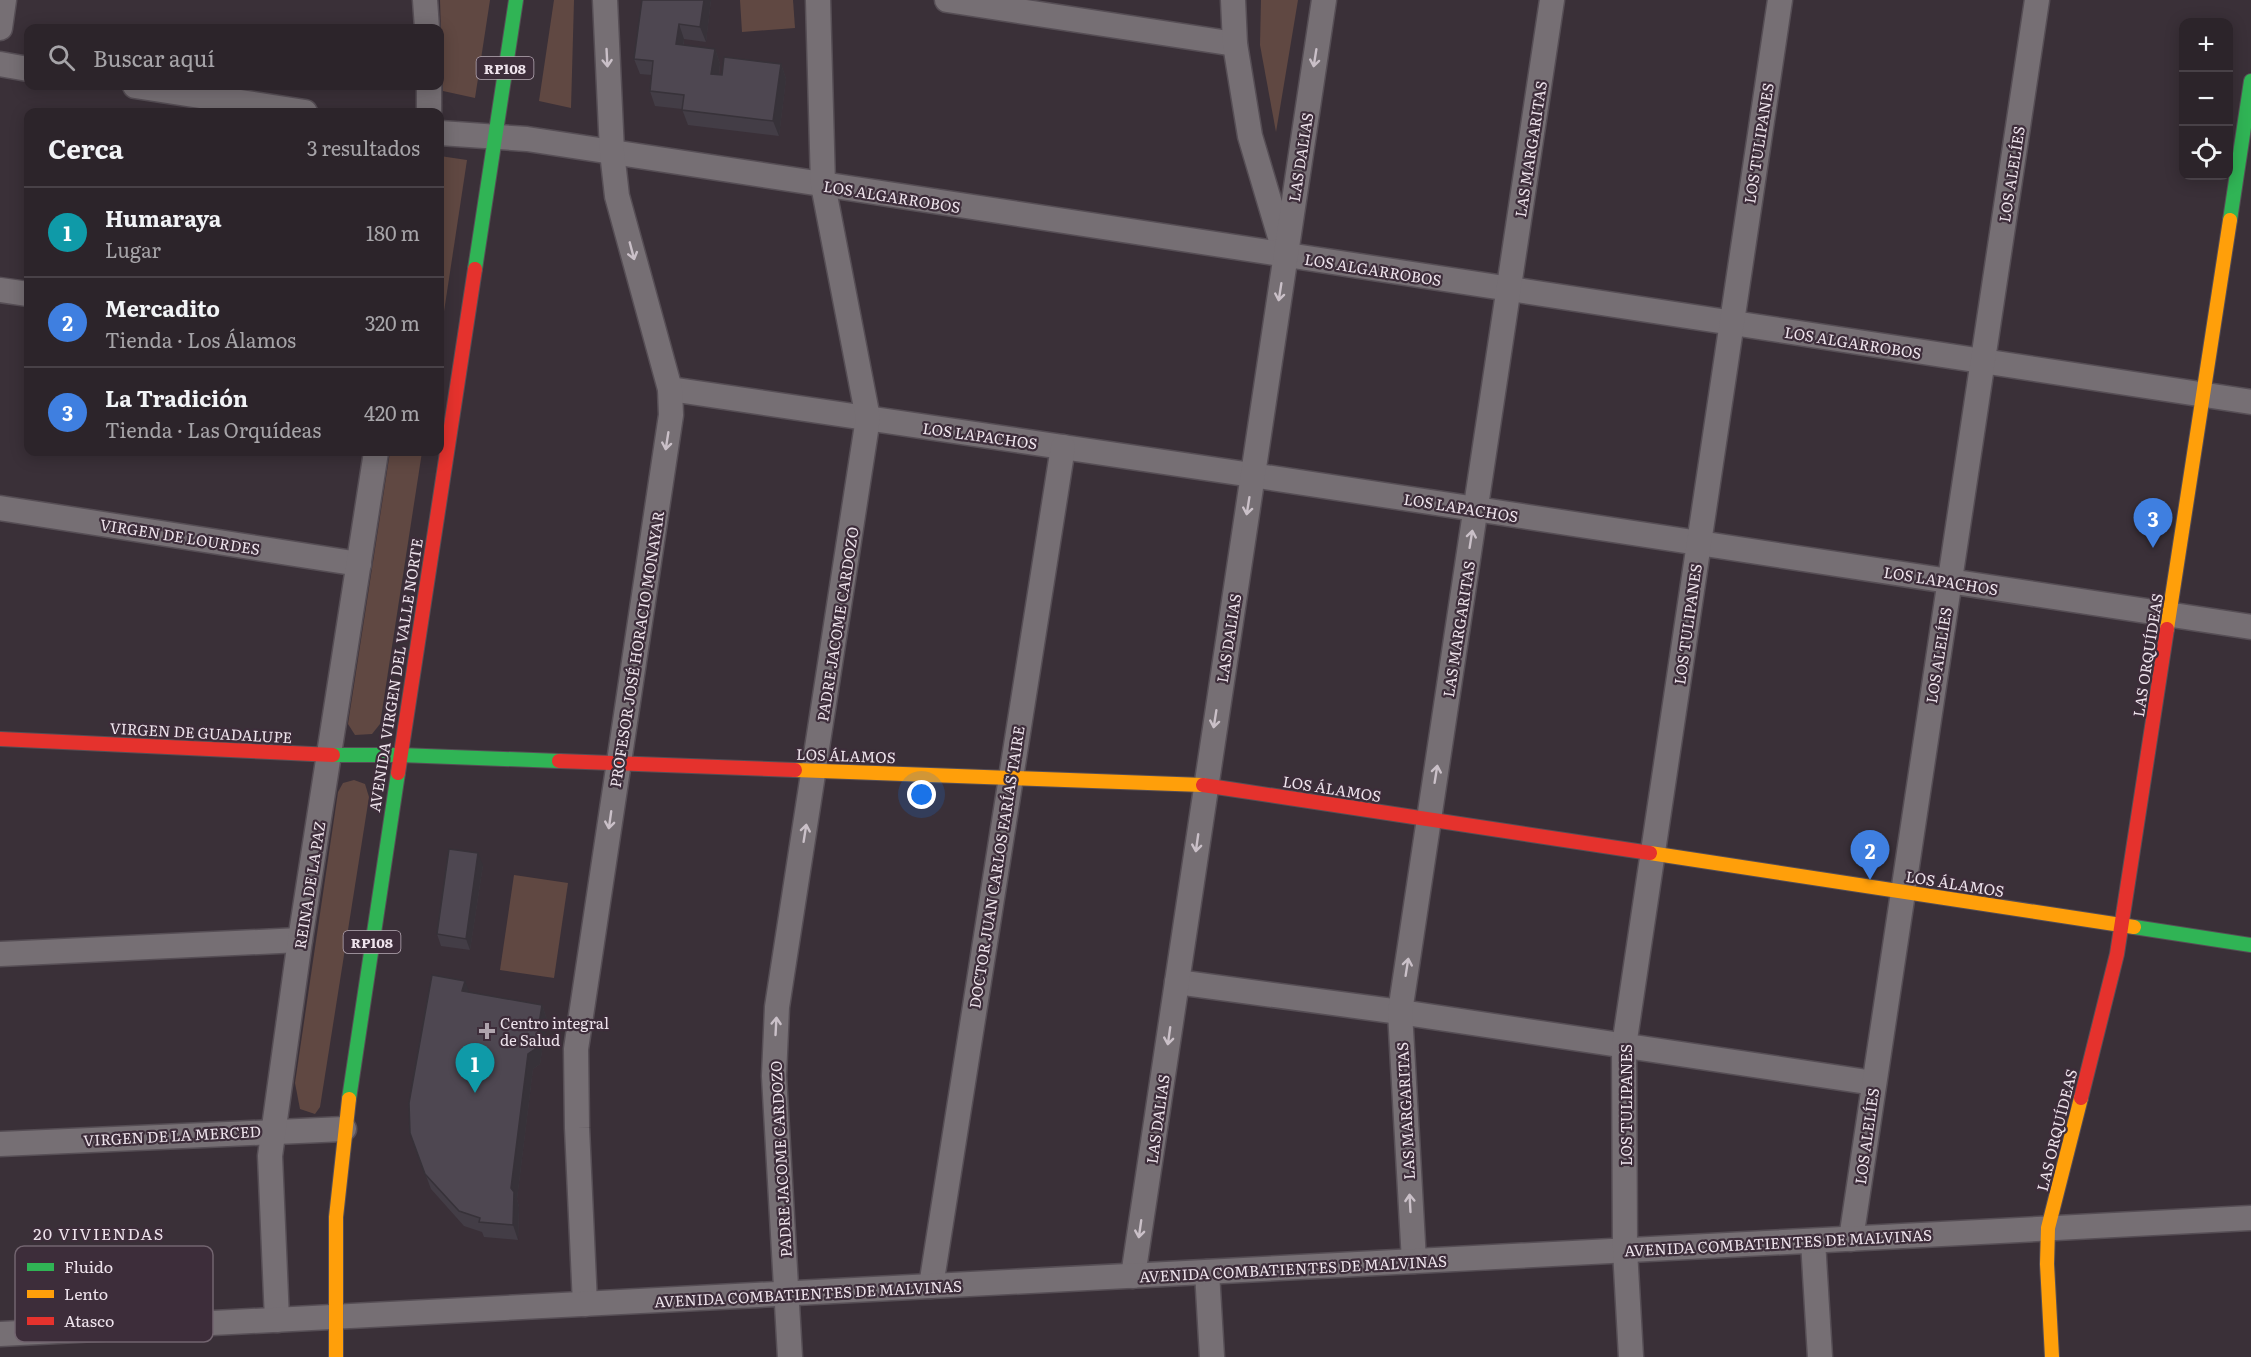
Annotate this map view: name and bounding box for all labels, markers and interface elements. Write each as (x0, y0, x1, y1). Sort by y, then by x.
map controls (2179, 18, 2233, 180)
button: + (2179, 18, 2233, 72)
search box (24, 24, 444, 90)
icon: search (45, 41, 78, 74)
text: Buscar aquí (93, 41, 215, 74)
one-way arrow (1309, 47, 1320, 67)
one-way arrow (602, 48, 613, 68)
road number: RP108 (476, 57, 534, 79)
button: − (2179, 72, 2233, 126)
street label: LAS MARGARITAS (1508, 79, 1552, 219)
street label: LOS TULIPANES (1737, 81, 1779, 205)
street label: LAS DALIAS (1282, 111, 1318, 203)
street label: LOS ALELÍES (1992, 124, 2030, 224)
button: locate (2179, 126, 2233, 180)
text: Cerca (48, 128, 124, 167)
text: 3 resultados (307, 132, 420, 162)
street label: LOS ALGARROBOS (822, 174, 962, 218)
text: Humaraya (105, 201, 222, 234)
text: 1 (63, 217, 72, 247)
text: 180 m (366, 217, 420, 247)
text: Lugar (105, 234, 161, 264)
one-way arrow (627, 241, 638, 260)
street label: LOS ALGARROBOS (1303, 247, 1443, 291)
one-way arrow (1274, 282, 1285, 302)
text: Mercadito (105, 291, 220, 324)
text: 2 (62, 307, 73, 337)
text: 320 m (365, 307, 420, 337)
street label: LOS ALGARROBOS (1783, 320, 1923, 364)
text: Tienda · Los Álamos (105, 324, 296, 354)
text: La Tradición (105, 381, 248, 414)
text: 3 (62, 397, 73, 427)
text: 420 m (364, 397, 420, 427)
text: Tienda · Las Orquídeas (105, 414, 321, 444)
street label: LOS LAPACHOS (921, 416, 1039, 454)
one-way arrow (661, 430, 672, 450)
street label: LOS LAPACHOS (1402, 487, 1520, 527)
one-way arrow (1242, 495, 1253, 515)
pin: 3 (2134, 498, 2172, 548)
street label: PROFESOR JOSÉ HORACIO MONAYAR (603, 509, 669, 789)
street label: VIRGEN DE LOURDES (98, 512, 262, 560)
street label: PADRE JACOME CARDOZO (810, 525, 864, 723)
one-way arrow (1466, 530, 1477, 550)
street label: AVENIDA VIRGEN DEL VALLE NORTE (362, 536, 428, 814)
street label: LAS MARGARITAS (1436, 559, 1480, 699)
street label: LOS LAPACHOS (1882, 560, 2000, 600)
street label: LOS TULIPANES (1667, 562, 1707, 686)
street label: LAS ORQUÍDEAS (2126, 591, 2168, 719)
street label: LAS DALIAS (1210, 592, 1246, 684)
street label: LOS ALELÍES (1919, 605, 1957, 705)
one-way arrow (1210, 709, 1221, 729)
street label: VIRGEN DE GUADALUPE (109, 716, 293, 748)
street label: DOCTOR JUAN CARLOS FARÍAS TAIRE (962, 724, 1030, 1010)
street label: LOS ÁLAMOS (796, 742, 896, 768)
one-way arrow (1430, 764, 1441, 784)
street label: LOS ÁLAMOS (1281, 769, 1383, 807)
your location (907, 780, 936, 809)
one-way arrow (605, 810, 616, 830)
street label: REINA DE LA PAZ (288, 819, 330, 951)
one-way arrow (799, 824, 810, 844)
pin: 2 (1850, 830, 1890, 880)
one-way arrow (1192, 833, 1203, 852)
street label: LOS ÁLAMOS (1904, 864, 2006, 902)
road number: RP108 (344, 931, 400, 953)
one-way arrow (1401, 957, 1412, 977)
place label: Centro integral de Salud (500, 1011, 609, 1051)
one-way arrow (771, 1017, 782, 1036)
marker: Centro integral de Salud (478, 1022, 496, 1040)
one-way arrow (1163, 1025, 1174, 1045)
street label: LAS MARGARITAS (1390, 1042, 1420, 1180)
pin: 1 (456, 1044, 494, 1093)
street label: LOS TULIPANES (1614, 1044, 1637, 1166)
street label: PADRE JACOME CARDOZO (763, 1060, 797, 1258)
street label: LAS ORQUÍDEAS (2030, 1067, 2082, 1193)
street label: LAS DALIAS (1139, 1073, 1175, 1165)
street label: LOS ALELÍES (1848, 1086, 1884, 1186)
street label: VIRGEN DE LA MERCED (83, 1119, 261, 1151)
one-way arrow (1405, 1193, 1416, 1213)
one-way arrow (1135, 1218, 1146, 1238)
district label: 20 VIVIENDAS (33, 1221, 165, 1245)
street label: AVENIDA COMBATIENTES DE MALVINAS (1624, 1222, 1932, 1262)
legend (15, 1246, 213, 1342)
street label: AVENIDA COMBATIENTES DE MALVINAS (1139, 1248, 1447, 1288)
text: Fluido (64, 1254, 113, 1278)
street label: AVENIDA COMBATIENTES DE MALVINAS (654, 1273, 962, 1313)
text: Lento (64, 1281, 108, 1305)
text: Atasco (64, 1308, 114, 1332)

